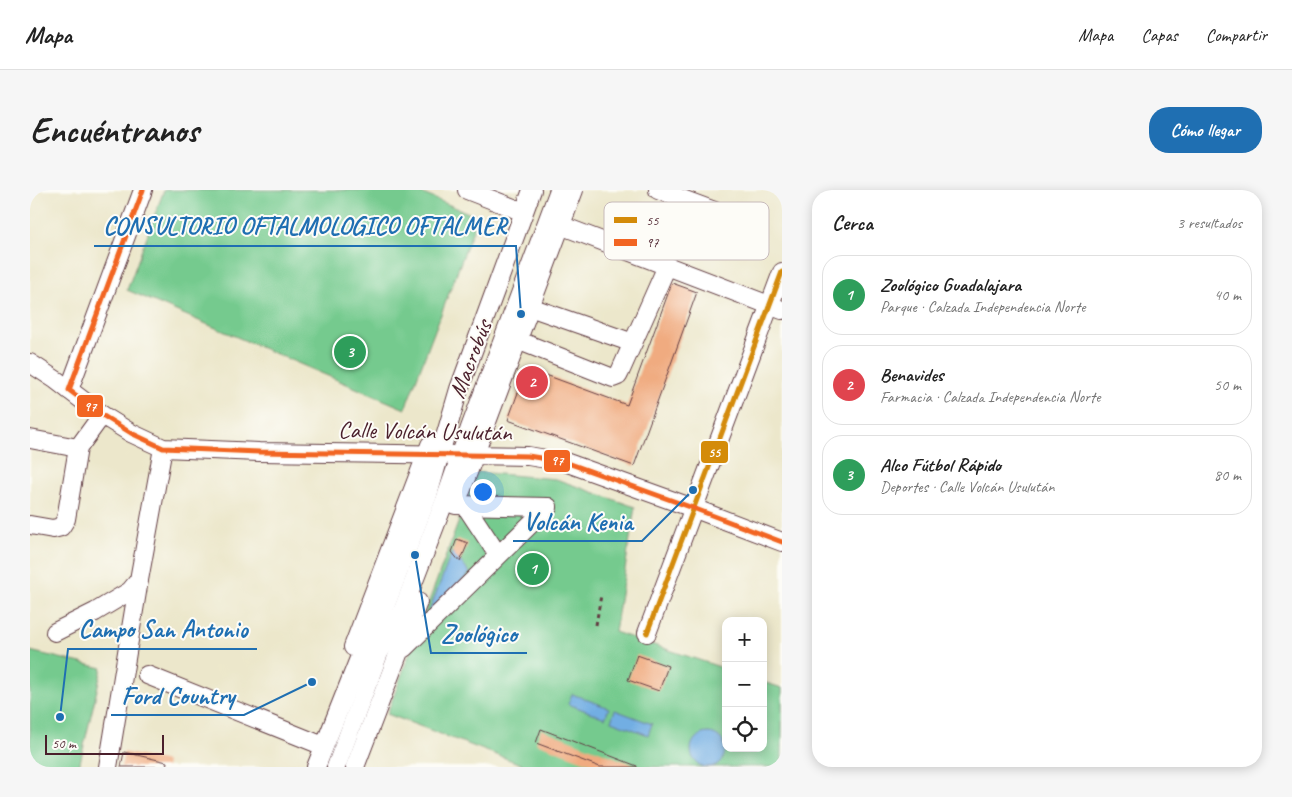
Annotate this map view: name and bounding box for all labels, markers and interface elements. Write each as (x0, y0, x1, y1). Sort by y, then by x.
text: Mapa (25, 20, 72, 50)
text: Mapa (1078, 24, 1113, 46)
text: Capas (1141, 24, 1178, 46)
text: Compartir (1206, 24, 1267, 46)
button: Cómo llegar (1149, 107, 1262, 153)
text: Encuéntranos (30, 108, 199, 153)
legend (604, 202, 769, 260)
callout: CONSULTORIO OFTALMOLOGICO OFTALMER (94, 206, 516, 246)
text: CONSULTORIO OFTALMOLOGICO OFTALMER (103, 210, 509, 242)
text: Cerca (832, 210, 873, 236)
text: 55 (646, 212, 659, 229)
text: 3 resultados (1177, 213, 1242, 233)
text: 97 (646, 234, 659, 251)
text: Zoológico Guadalajara (880, 273, 1021, 297)
text: 1 (845, 285, 853, 305)
text: 40 m (1214, 285, 1241, 305)
text: Parque · Calzada Independencia Norte (880, 297, 1085, 317)
street label: Macrobús (441, 313, 500, 402)
pin: 3 (334, 333, 366, 371)
pin: 2 (516, 363, 548, 401)
text: Benavides (880, 363, 943, 387)
text: 2 (845, 375, 853, 395)
text: 50 m (1214, 375, 1241, 395)
text: Farmacia · Calzada Independencia Norte (880, 387, 1100, 407)
line badge: 97 (76, 394, 104, 418)
text: 97 (84, 398, 98, 415)
street label: Calle Volcán Usulután (338, 414, 513, 448)
line badge: 55 (700, 440, 729, 464)
text: 55 (708, 444, 722, 461)
line badge: 97 (543, 449, 571, 473)
text: 97 (551, 452, 565, 469)
text: Alco Fútbol Rápido (880, 453, 1001, 477)
text: 3 (845, 465, 853, 485)
text: 80 m (1214, 465, 1241, 485)
text: Deportes · Calle Volcán Usulután (880, 477, 1054, 497)
your location (470, 479, 496, 505)
callout: Volcán Kenia (513, 501, 642, 541)
text: Volcán Kenia (523, 506, 635, 538)
pin: 1 (517, 550, 549, 588)
callout: Campo San Antonio (68, 609, 257, 649)
text: Campo San Antonio (79, 613, 249, 645)
callout: Zoológico (431, 613, 527, 653)
map controls (722, 617, 767, 752)
button: + (722, 617, 767, 662)
text: Zoológico (441, 618, 520, 650)
button: − (722, 662, 767, 707)
callout: Ford Country (111, 675, 244, 715)
text: Ford Country (121, 680, 237, 712)
button: locate (722, 707, 767, 752)
scale bar (45, 732, 164, 755)
text: 50 m (52, 735, 76, 752)

